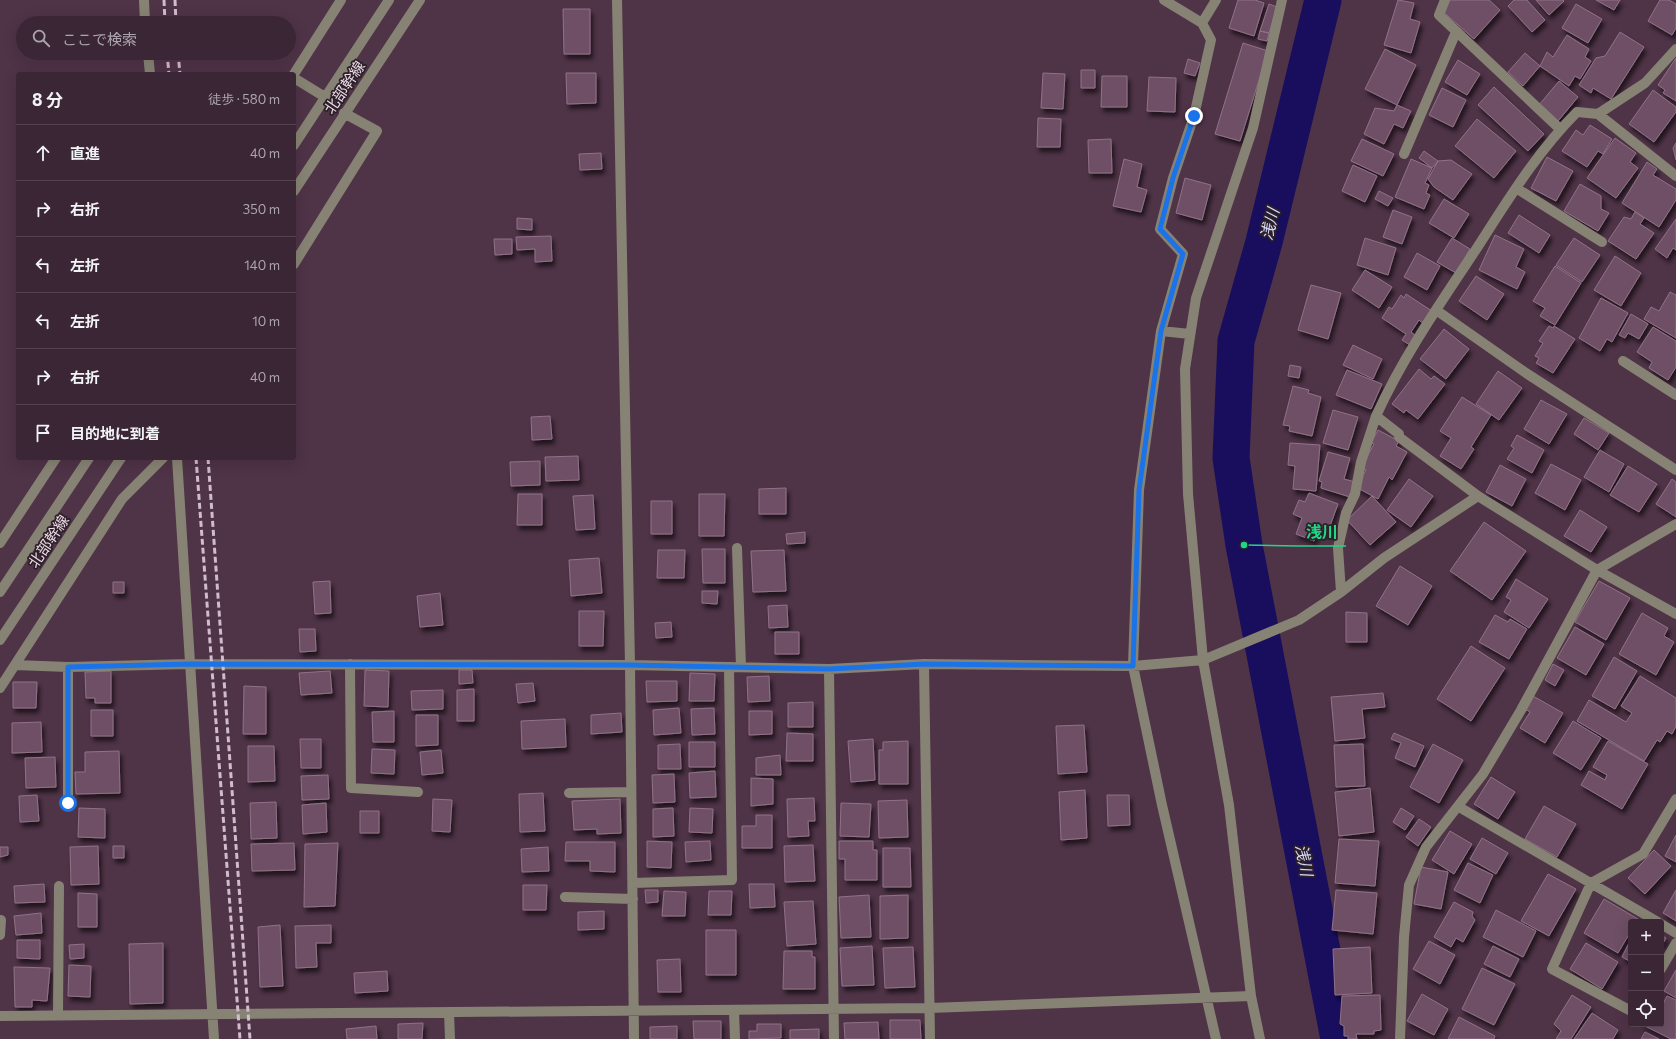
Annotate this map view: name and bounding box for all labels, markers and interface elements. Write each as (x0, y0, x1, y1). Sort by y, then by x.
search box (16, 16, 296, 60)
icon: search (30, 27, 52, 49)
text: ここで検索 (62, 30, 137, 48)
street label: 北部幹線 (320, 57, 368, 117)
text: 8 分 (32, 89, 63, 110)
text: 徒歩 · 580 m (208, 91, 280, 107)
route end (1185, 107, 1203, 125)
icon: ahead (32, 142, 54, 164)
text: 直進 (70, 144, 100, 162)
text: 40 m (250, 145, 280, 161)
icon: right (32, 198, 54, 220)
text: 右折 (70, 200, 100, 218)
text: 350 m (243, 201, 280, 217)
water label: 浅川 (1256, 204, 1283, 242)
icon: left (32, 254, 54, 276)
text: 左折 (70, 256, 100, 274)
text: 140 m (244, 257, 280, 273)
icon: left (32, 310, 54, 332)
text: 左折 (70, 312, 100, 330)
text: 10 m (252, 313, 280, 329)
icon: right (32, 366, 54, 388)
text: 右折 (70, 368, 100, 386)
text: 40 m (250, 369, 280, 385)
icon: arrive (32, 422, 54, 444)
text: 目的地に到着 (70, 424, 160, 442)
street label: 北部幹線 (24, 511, 72, 571)
callout: 浅川 (1298, 518, 1346, 546)
text: 浅川 (1306, 522, 1338, 541)
route start (59, 794, 77, 812)
water label: 浅川 (1293, 842, 1318, 879)
map controls (1628, 919, 1664, 1027)
button: + (1628, 919, 1664, 955)
button: − (1628, 955, 1664, 991)
button: locate (1628, 991, 1664, 1027)

